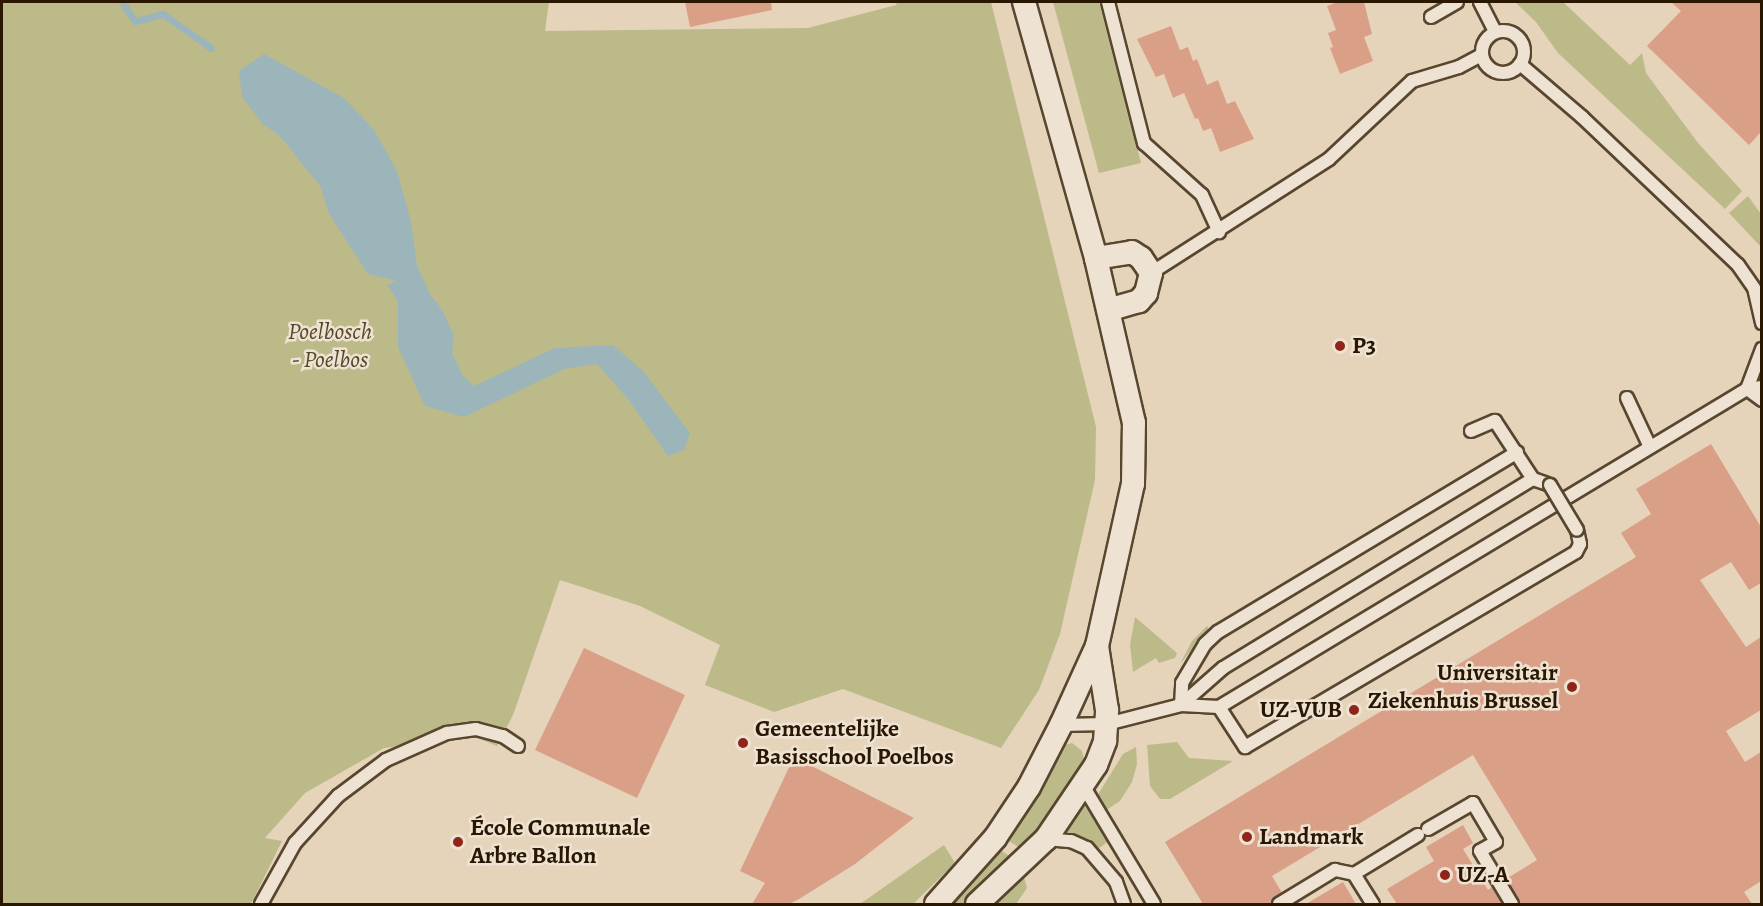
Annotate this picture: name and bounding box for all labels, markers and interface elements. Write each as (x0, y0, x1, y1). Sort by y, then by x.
park label: Poelbosch - Poelbos (288, 318, 372, 374)
place label: P3 (1352, 332, 1376, 360)
marker: P3 (1333, 339, 1347, 353)
place label: Universitair Ziekenhuis Brussel (1368, 659, 1558, 715)
marker: Universitair Ziekenhuis Brussel (1563, 678, 1581, 696)
place label: UZ-VUB (1260, 696, 1342, 724)
marker: UZ-VUB (1347, 703, 1361, 717)
place label: Gemeentelijke Basisschool Poelbos (755, 715, 954, 771)
marker: Gemeentelijke Basisschool Poelbos (736, 736, 750, 750)
place label: École Communale Arbre Ballon (470, 814, 650, 870)
place label: Landmark (1259, 823, 1363, 851)
marker: Landmark (1240, 830, 1254, 844)
marker: École Communale Arbre Ballon (451, 835, 465, 849)
place label: UZ-A (1457, 861, 1509, 889)
marker: UZ-A (1438, 868, 1452, 882)

